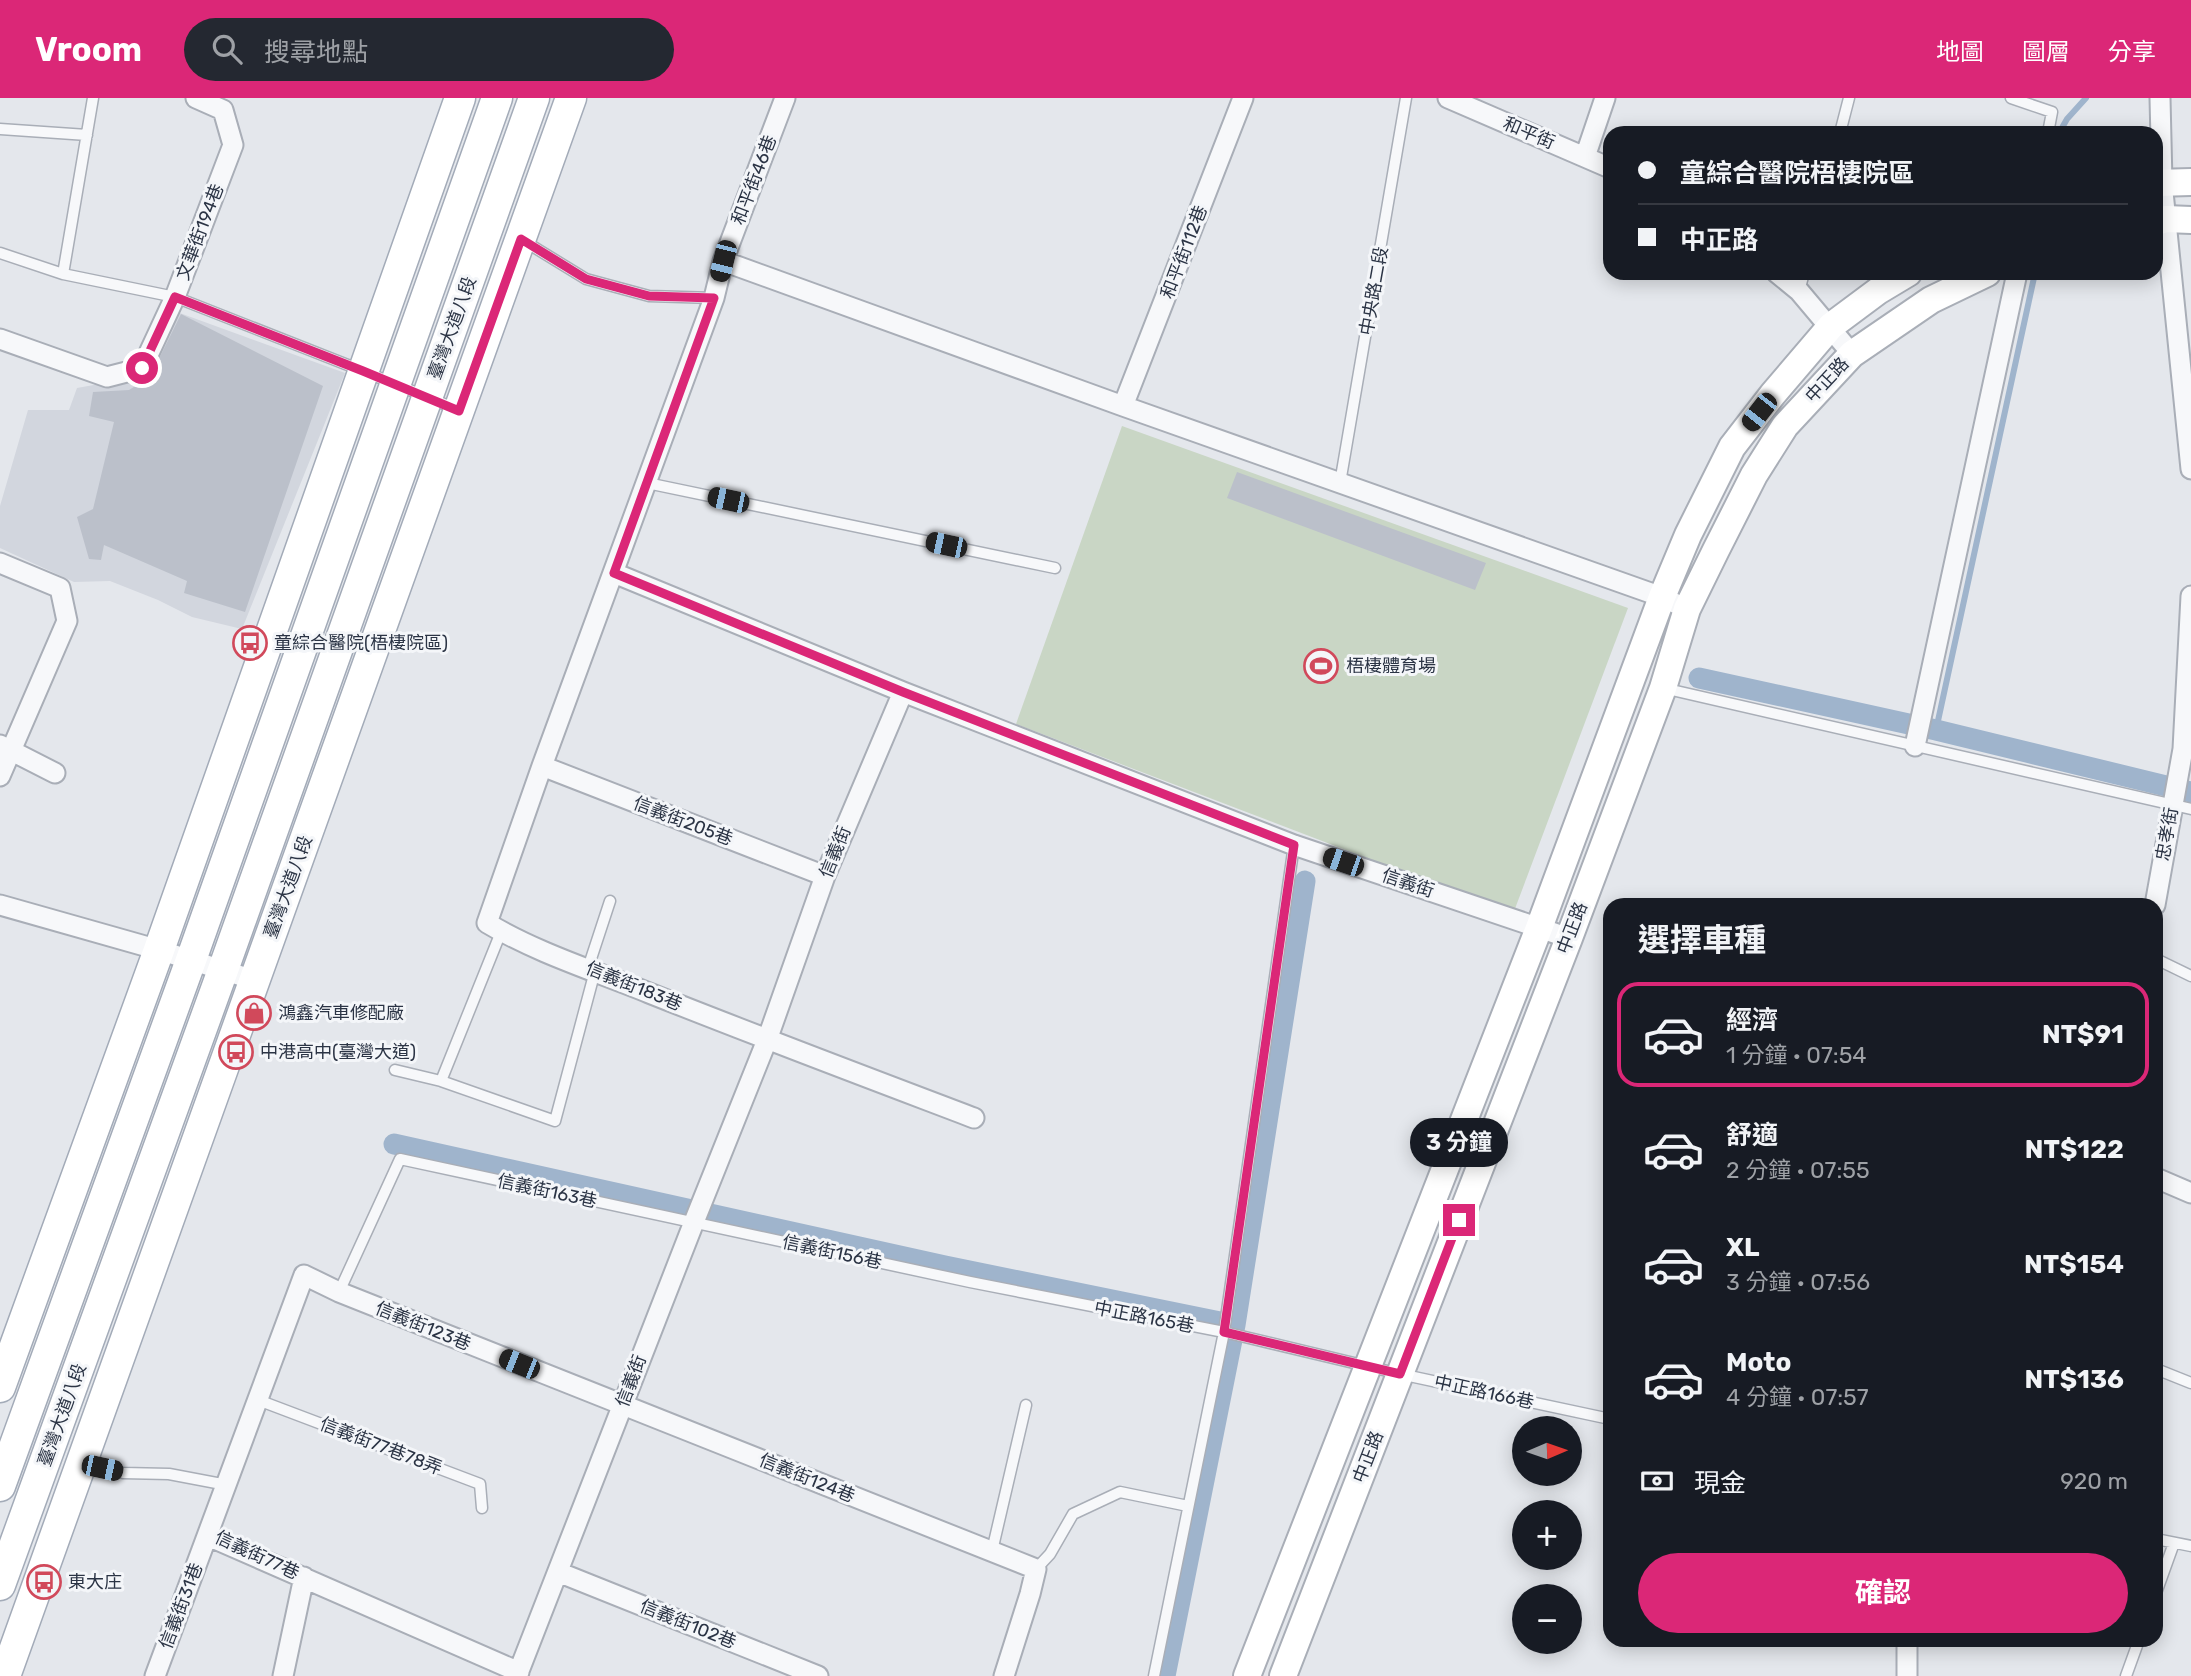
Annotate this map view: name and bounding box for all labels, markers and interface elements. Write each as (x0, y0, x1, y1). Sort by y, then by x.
search box (184, 18, 674, 81)
text: Vroom (35, 30, 142, 69)
icon: search (208, 30, 246, 68)
text: 搜尋地點 (264, 37, 368, 68)
text: 地圖 (1936, 38, 1984, 66)
text: 圖層 (2022, 38, 2070, 66)
text: 分享 (2108, 38, 2156, 66)
street label: 和平街 (1500, 112, 1558, 154)
street label: 和平街46巷 (727, 132, 781, 228)
text: 童綜合醫院梧棲院區 (1680, 158, 1914, 189)
street label: 文華街194巷 (172, 181, 228, 283)
street label: 和平街112巷 (1156, 202, 1212, 302)
text: 中正路 (1680, 225, 1758, 256)
car (708, 238, 739, 284)
street label: 中央路二段 (1355, 245, 1393, 337)
street label: 臺灣大道八段 (423, 273, 481, 383)
route start (126, 352, 158, 384)
street label: 中正路 (1801, 353, 1853, 407)
car (1738, 389, 1781, 435)
car (706, 485, 751, 515)
car (924, 530, 969, 560)
bus stop icon: 童綜合醫院(梧棲院區) (231, 624, 269, 662)
place label: 童綜合醫院(梧棲院區) (274, 632, 448, 654)
sports icon: 梧棲體育場 (1302, 647, 1340, 685)
place label: 梧棲體育場 (1346, 655, 1436, 677)
street label: 信義街205巷 (630, 792, 736, 850)
street label: 忠孝街 (2151, 806, 2183, 862)
street label: 信義街 (815, 823, 855, 881)
street label: 臺灣大道八段 (259, 832, 317, 942)
car (1320, 845, 1367, 879)
street label: 信義街 (1379, 864, 1437, 902)
street label: 中正路 (1552, 899, 1592, 957)
text: 選擇車種 (1638, 921, 1766, 959)
street label: 信義街183巷 (583, 957, 685, 1015)
shop icon: 鴻鑫汽車修配廠 (235, 994, 273, 1032)
place label: 鴻鑫汽車修配廠 (278, 1002, 404, 1024)
icon: car (1642, 1003, 1705, 1066)
text: 經濟 (1726, 1005, 1778, 1036)
text: NT$91 (2042, 1019, 2124, 1050)
bus stop icon: 中港高中(臺灣大道) (217, 1033, 255, 1071)
place label: 中港高中(臺灣大道) (260, 1041, 416, 1063)
text: 1 分鐘 · 07:54 (1726, 1041, 1867, 1069)
callout: 3 分鐘 (1410, 1118, 1508, 1168)
icon: car (1642, 1118, 1705, 1181)
text: 舒適 (1726, 1120, 1778, 1151)
text: 3 分鐘 (1426, 1128, 1492, 1156)
text: NT$122 (2025, 1134, 2124, 1165)
text: 2 分鐘 · 07:55 (1726, 1156, 1870, 1184)
street label: 信義街163巷 (495, 1170, 599, 1212)
route end (1443, 1204, 1475, 1236)
street label: 信義街156巷 (780, 1231, 884, 1273)
text: XL (1726, 1232, 1759, 1263)
icon: car (1642, 1233, 1705, 1296)
text: NT$154 (2024, 1249, 2124, 1280)
text: 3 分鐘 · 07:56 (1726, 1268, 1870, 1296)
street label: 信義街123巷 (372, 1297, 474, 1355)
street label: 中正路165巷 (1092, 1297, 1196, 1337)
car (496, 1346, 543, 1382)
text: Moto (1726, 1347, 1791, 1378)
icon: car (1642, 1348, 1705, 1411)
street label: 信義街 (611, 1352, 651, 1410)
street label: 臺灣大道八段 (33, 1360, 91, 1470)
text: NT$136 (2025, 1364, 2124, 1395)
street label: 中正路166巷 (1432, 1371, 1536, 1413)
text: 4 分鐘 · 07:57 (1726, 1383, 1869, 1411)
street label: 信義街77巷78弄 (317, 1413, 445, 1479)
north arrow (1512, 1416, 1582, 1486)
map controls (1512, 1416, 1582, 1654)
street label: 中正路 (1348, 1428, 1388, 1486)
street label: 信義街124巷 (756, 1449, 858, 1507)
car (80, 1453, 125, 1483)
icon: cash (1638, 1462, 1676, 1500)
text: 920 m (2060, 1467, 2128, 1495)
text: 現金 (1694, 1468, 1746, 1499)
button: + (1512, 1500, 1582, 1570)
street label: 信義街77巷 (211, 1526, 303, 1584)
button: 確認 (1638, 1553, 2128, 1633)
street label: 信義街31巷 (155, 1560, 207, 1652)
bus stop icon: 東大庄 (25, 1563, 63, 1601)
place label: 東大庄 (68, 1571, 122, 1593)
button: − (1512, 1584, 1582, 1654)
street label: 信義街102巷 (637, 1595, 739, 1653)

